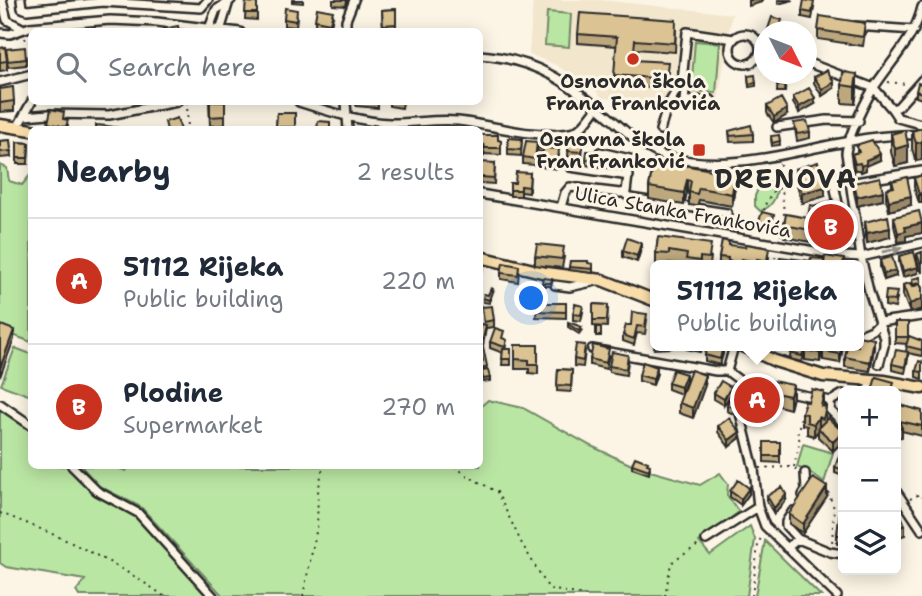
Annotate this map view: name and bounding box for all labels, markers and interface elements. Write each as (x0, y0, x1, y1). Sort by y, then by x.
north arrow (754, 21, 817, 84)
search box (28, 28, 483, 105)
icon: search (52, 48, 90, 86)
text: Search here (108, 49, 257, 84)
marker: Osnovna škola Frana Frankovića (625, 51, 641, 67)
place label: Osnovna škola Frana Frankovića (546, 69, 720, 116)
place label: Osnovna škola Fran Franković (536, 127, 685, 174)
marker: Osnovna škola Fran Franković (691, 142, 707, 158)
text: Nearby (56, 151, 171, 192)
text: 2 results (356, 157, 455, 187)
district label: DRENOVA (714, 161, 858, 196)
street label: Ulica Stanka Frankovića (573, 181, 793, 243)
pin: B (808, 201, 854, 253)
one-way arrow (881, 244, 903, 255)
text: 51112 Rijeka (123, 249, 284, 284)
popup (650, 260, 864, 351)
text: A (70, 266, 88, 296)
text: 220 m (381, 266, 455, 296)
text: 51112 Rijeka (677, 273, 837, 308)
your location (514, 281, 548, 315)
text: Public building (123, 284, 283, 314)
text: Public building (677, 308, 837, 338)
pin: A (734, 374, 780, 426)
text: Plodine (123, 375, 223, 410)
map controls (838, 386, 901, 575)
button: + (838, 386, 901, 449)
text: B (72, 392, 86, 422)
text: 270 m (381, 392, 455, 422)
text: Supermarket (123, 410, 263, 440)
button: − (838, 449, 901, 512)
button: layers (838, 512, 901, 575)

